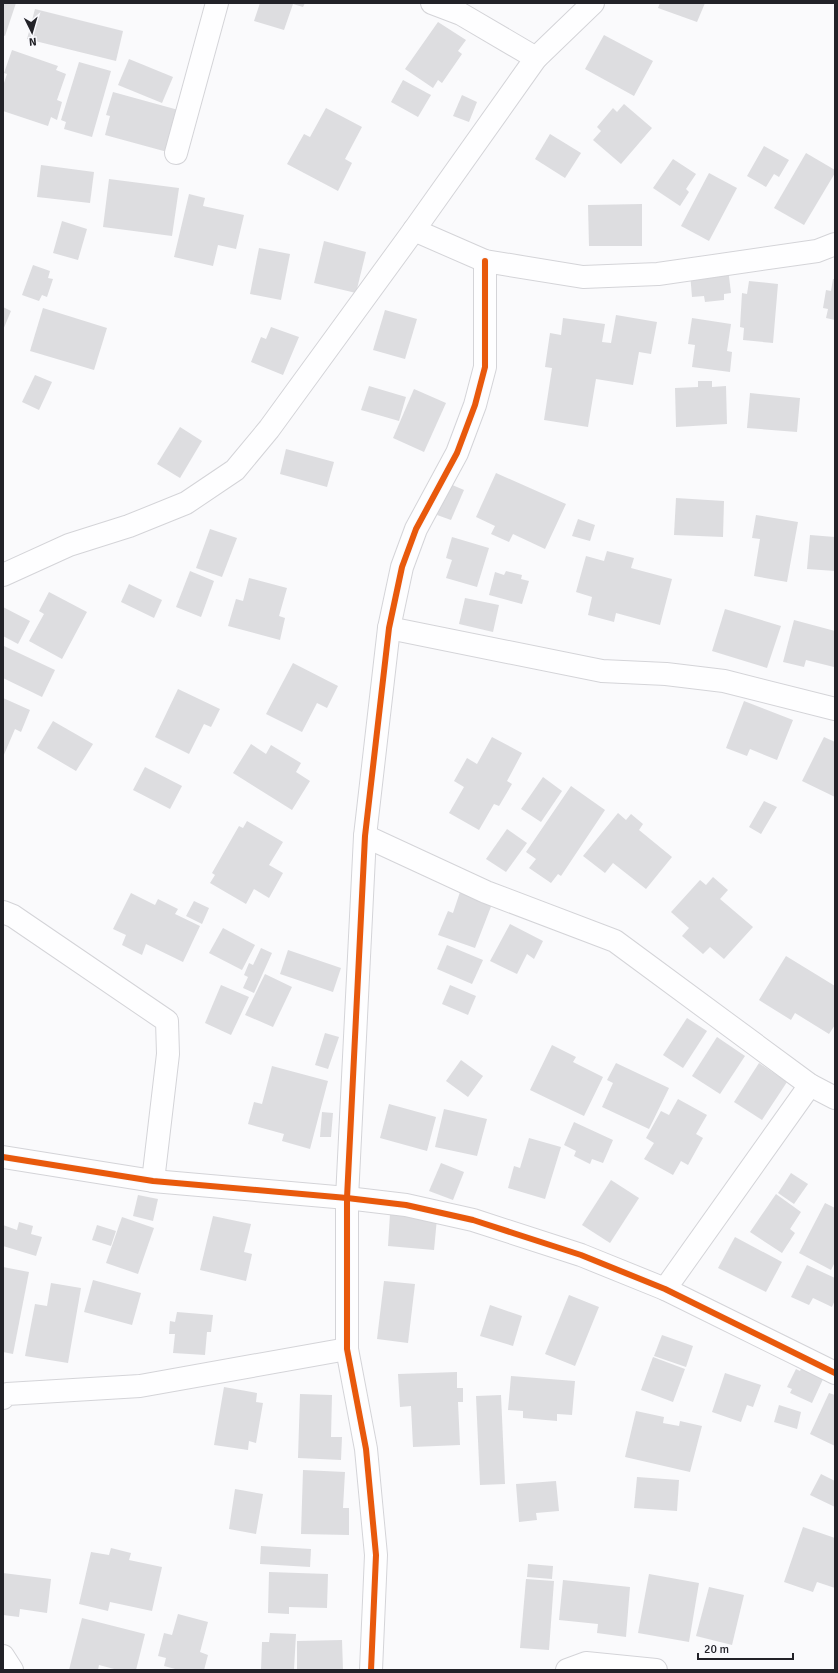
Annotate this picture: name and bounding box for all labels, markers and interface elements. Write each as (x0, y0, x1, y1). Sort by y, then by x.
north arrow (12, 12, 52, 52)
text: N (28, 35, 37, 48)
scale bar (698, 1635, 793, 1661)
text: 20 m (704, 1642, 729, 1657)

